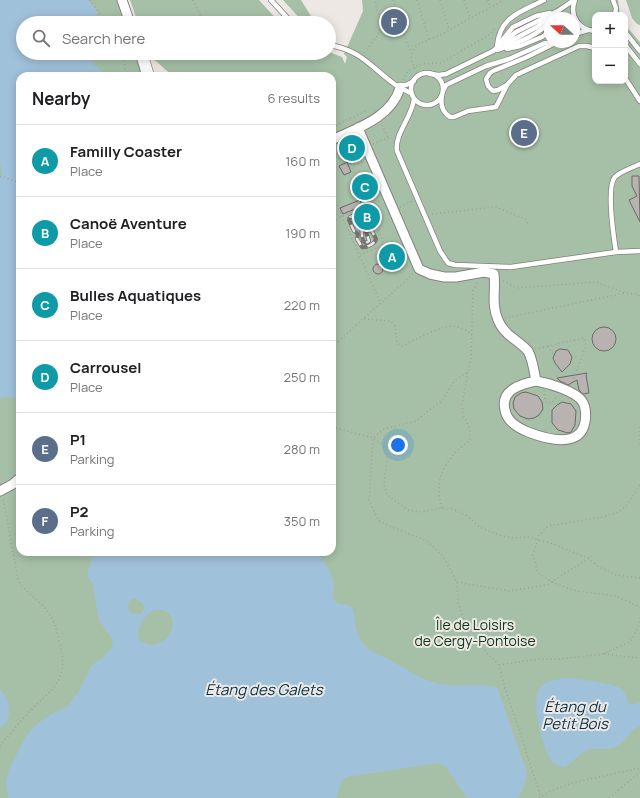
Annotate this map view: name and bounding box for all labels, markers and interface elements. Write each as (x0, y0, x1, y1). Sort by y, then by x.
pin: F (381, 7, 407, 37)
north arrow (544, 12, 580, 48)
map controls (592, 12, 628, 84)
button: + (592, 12, 628, 48)
search box (16, 16, 336, 60)
icon: search (30, 27, 52, 49)
text: Search here (62, 28, 145, 49)
button: − (592, 48, 628, 84)
text: Nearby (32, 87, 90, 110)
text: 6 results (268, 89, 320, 107)
pin: E (511, 118, 537, 148)
pin: D (339, 133, 365, 163)
text: Familly Coaster (70, 141, 182, 162)
text: A (41, 152, 49, 170)
text: 160 m (285, 152, 320, 170)
text: Place (70, 162, 103, 180)
pin: C (352, 172, 378, 202)
pin: B (354, 202, 380, 232)
text: Canoë Aventure (70, 213, 187, 234)
text: B (41, 224, 49, 242)
text: 190 m (285, 224, 320, 242)
text: Place (70, 234, 103, 252)
pin: A (379, 242, 405, 272)
text: Bulles Aquatiques (70, 285, 201, 306)
text: C (40, 296, 50, 314)
text: 220 m (284, 296, 320, 314)
text: Place (70, 306, 103, 324)
text: Carrousel (70, 357, 142, 378)
text: D (40, 368, 50, 386)
text: 250 m (284, 368, 320, 386)
text: Place (70, 378, 103, 396)
text: P1 (70, 429, 86, 450)
your location (388, 435, 408, 455)
text: E (41, 440, 49, 458)
text: 280 m (283, 440, 320, 458)
text: Parking (70, 450, 114, 468)
text: P2 (70, 501, 89, 522)
text: F (42, 512, 48, 530)
text: 350 m (284, 512, 320, 530)
text: Parking (70, 522, 114, 540)
park label: Île de Loisirs de Cergy-Pontoise (414, 615, 536, 650)
water label: Étang des Galets (205, 679, 324, 700)
water label: Étang du Petit Bois (542, 696, 609, 734)

